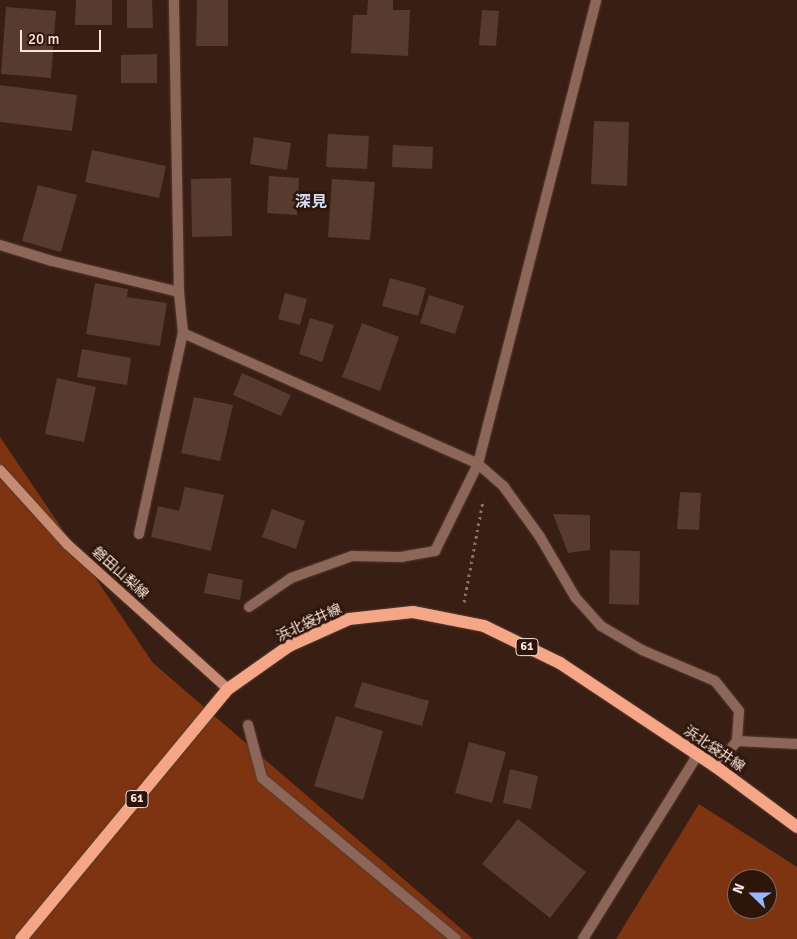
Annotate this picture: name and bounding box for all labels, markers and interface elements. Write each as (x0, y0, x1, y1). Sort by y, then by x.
scale bar (22, 20, 104, 52)
text: 20 m (28, 30, 59, 48)
district label: 深見 (295, 192, 327, 212)
street label: 磐田山梨線 (88, 543, 152, 603)
street label: 浜北袋井線 (274, 601, 344, 645)
road number: 61 (514, 638, 540, 656)
street label: 浜北袋井線 (680, 722, 748, 776)
road number: 61 (124, 790, 150, 809)
north arrow (727, 869, 777, 919)
text: N (729, 881, 748, 896)

